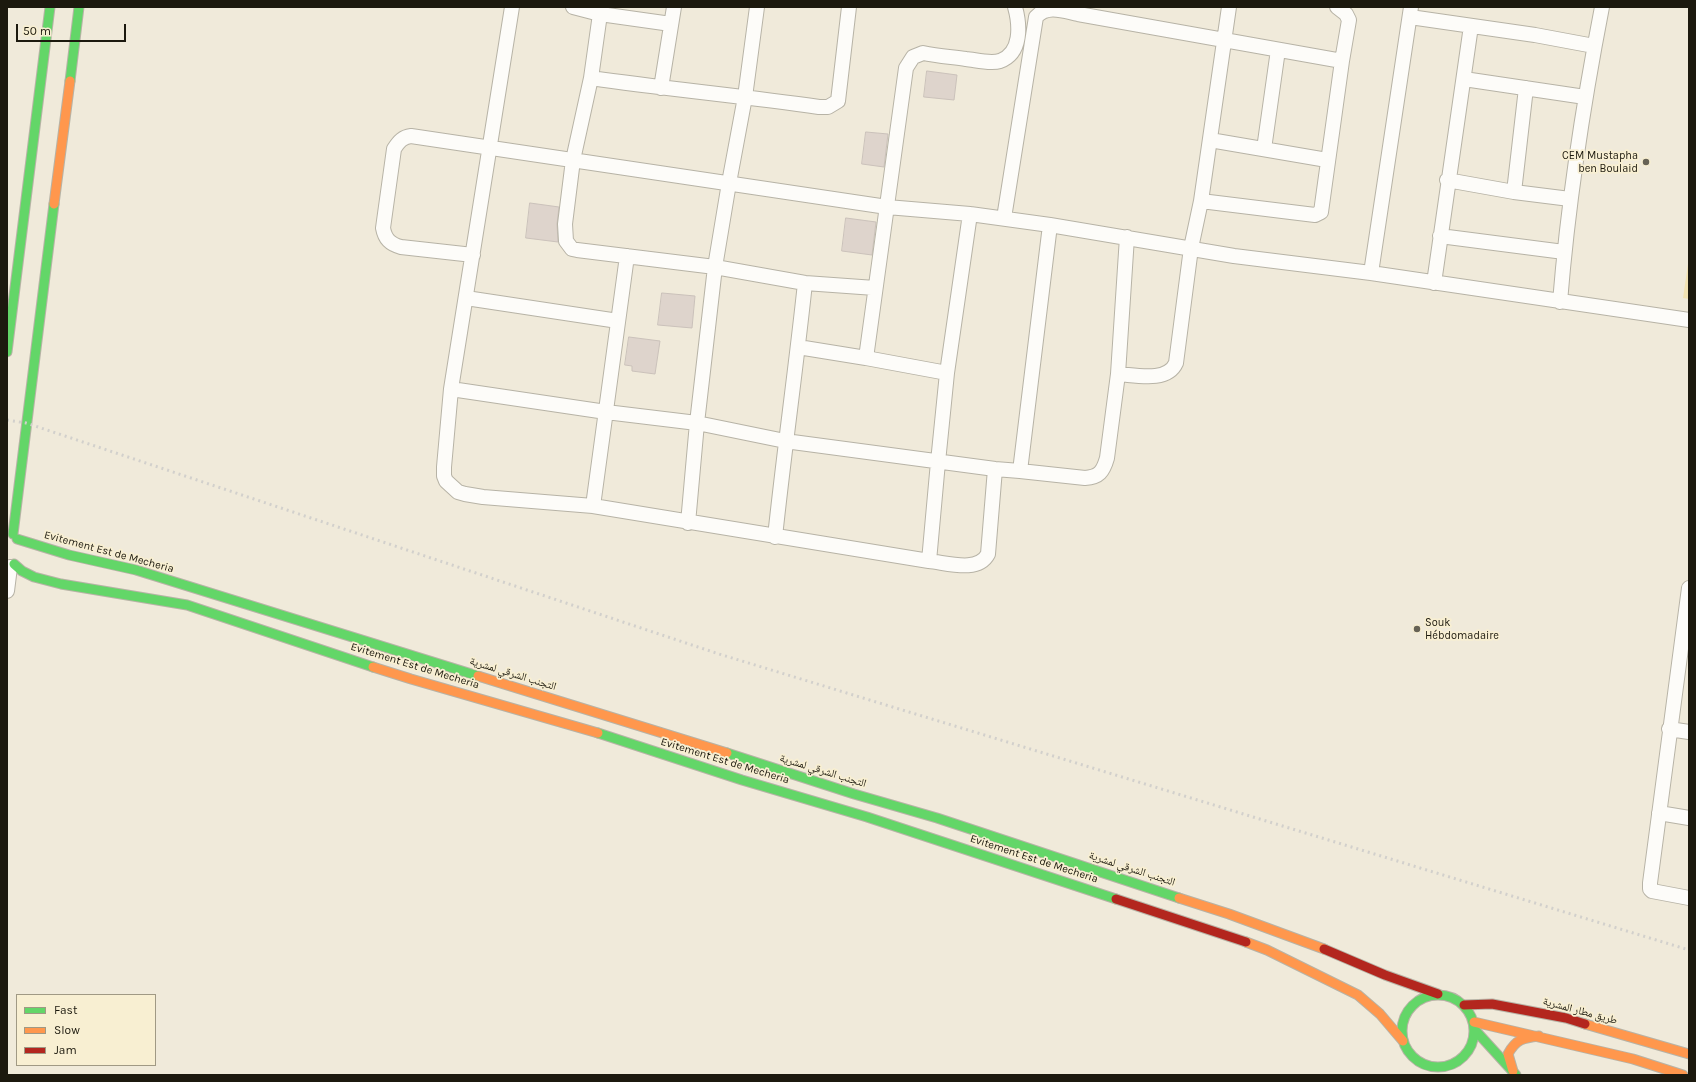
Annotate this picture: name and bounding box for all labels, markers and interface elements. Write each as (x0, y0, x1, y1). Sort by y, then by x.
scale bar (18, 16, 128, 42)
text: 50 m (23, 24, 51, 38)
place label: CEM Mustapha ben Boulaid (1562, 149, 1638, 175)
marker: CEM Mustapha ben Boulaid (1641, 157, 1651, 167)
street label: Evitement Est de Mecheria (43, 528, 175, 576)
place label: Souk Hébdomadaire (1425, 616, 1499, 642)
marker: Souk Hébdomadaire (1412, 624, 1422, 634)
street label: Evitement Est de Mecheria (349, 640, 481, 692)
street label: التجنب الشرقي لمشرية (468, 655, 558, 693)
street label: Evitement Est de Mecheria (659, 735, 791, 787)
street label: التجنب الشرقي لمشرية (778, 752, 868, 790)
street label: Evitement Est de Mecheria (968, 832, 1100, 886)
street label: التجنب الشرقي لمشرية (1087, 849, 1177, 889)
legend (16, 994, 156, 1066)
street label: طريق مطار المشرية (1541, 995, 1619, 1027)
text: Fast (54, 1003, 77, 1017)
text: Slow (54, 1023, 80, 1037)
text: Jam (54, 1043, 77, 1057)

